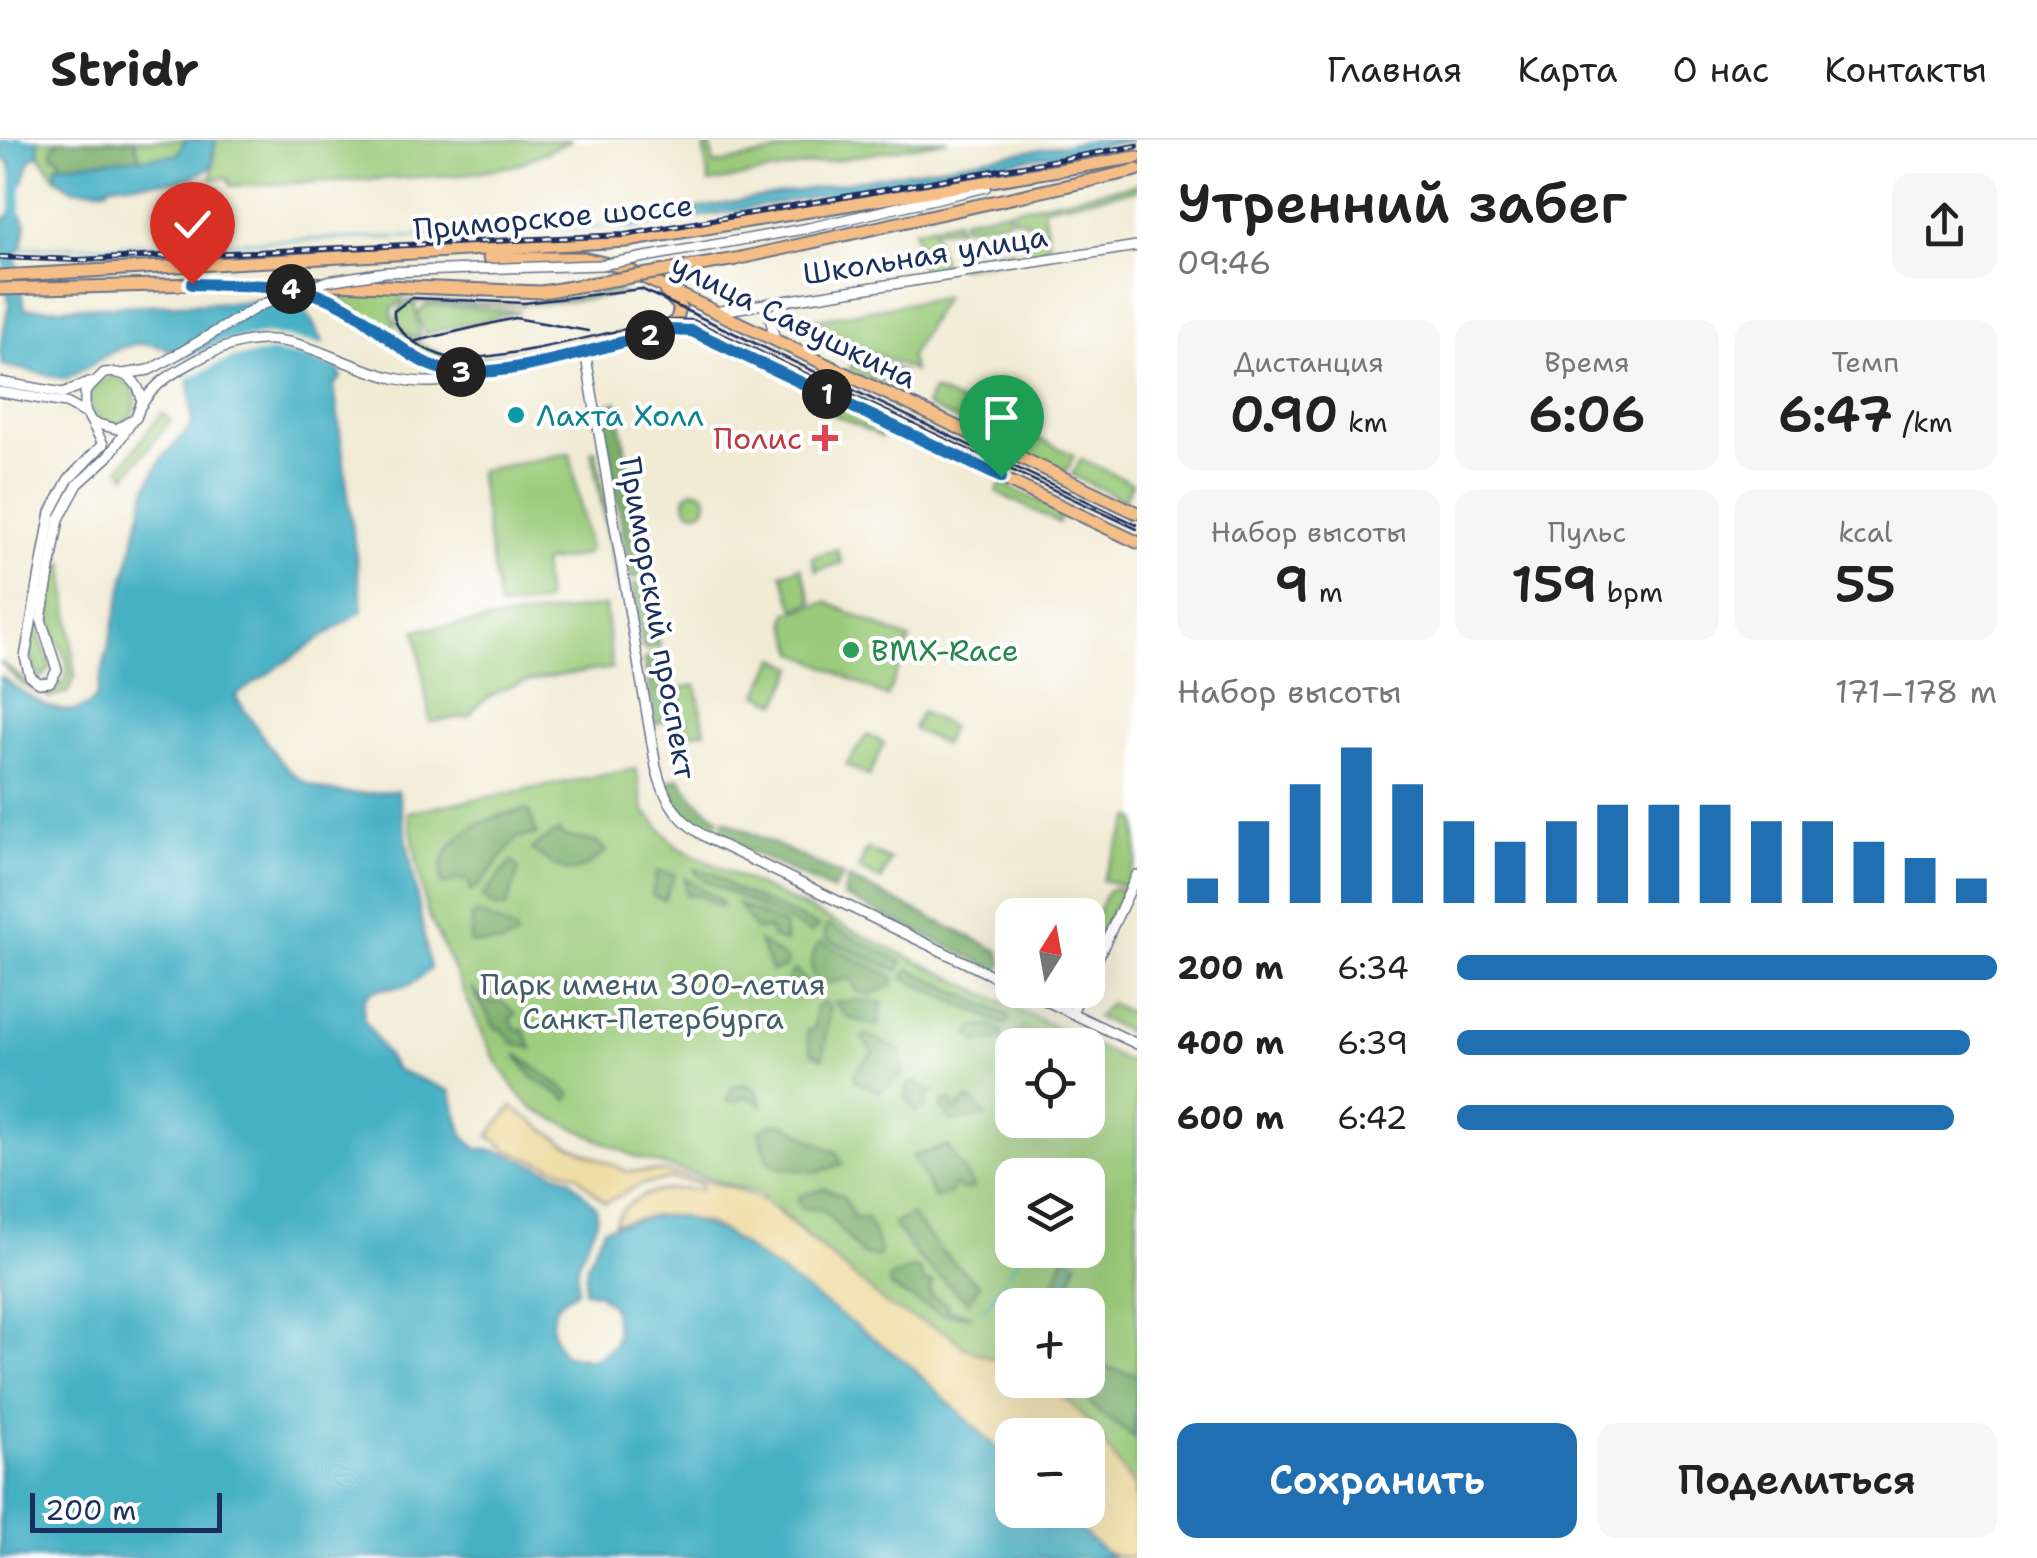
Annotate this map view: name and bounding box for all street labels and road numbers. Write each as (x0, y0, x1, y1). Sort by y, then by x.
street label: Приморское шоссе (411, 184, 695, 250)
street label: Школьная улица (800, 215, 1050, 295)
street label: улица Савушкина (664, 244, 924, 398)
street label: Приморский проспект (609, 454, 707, 783)

